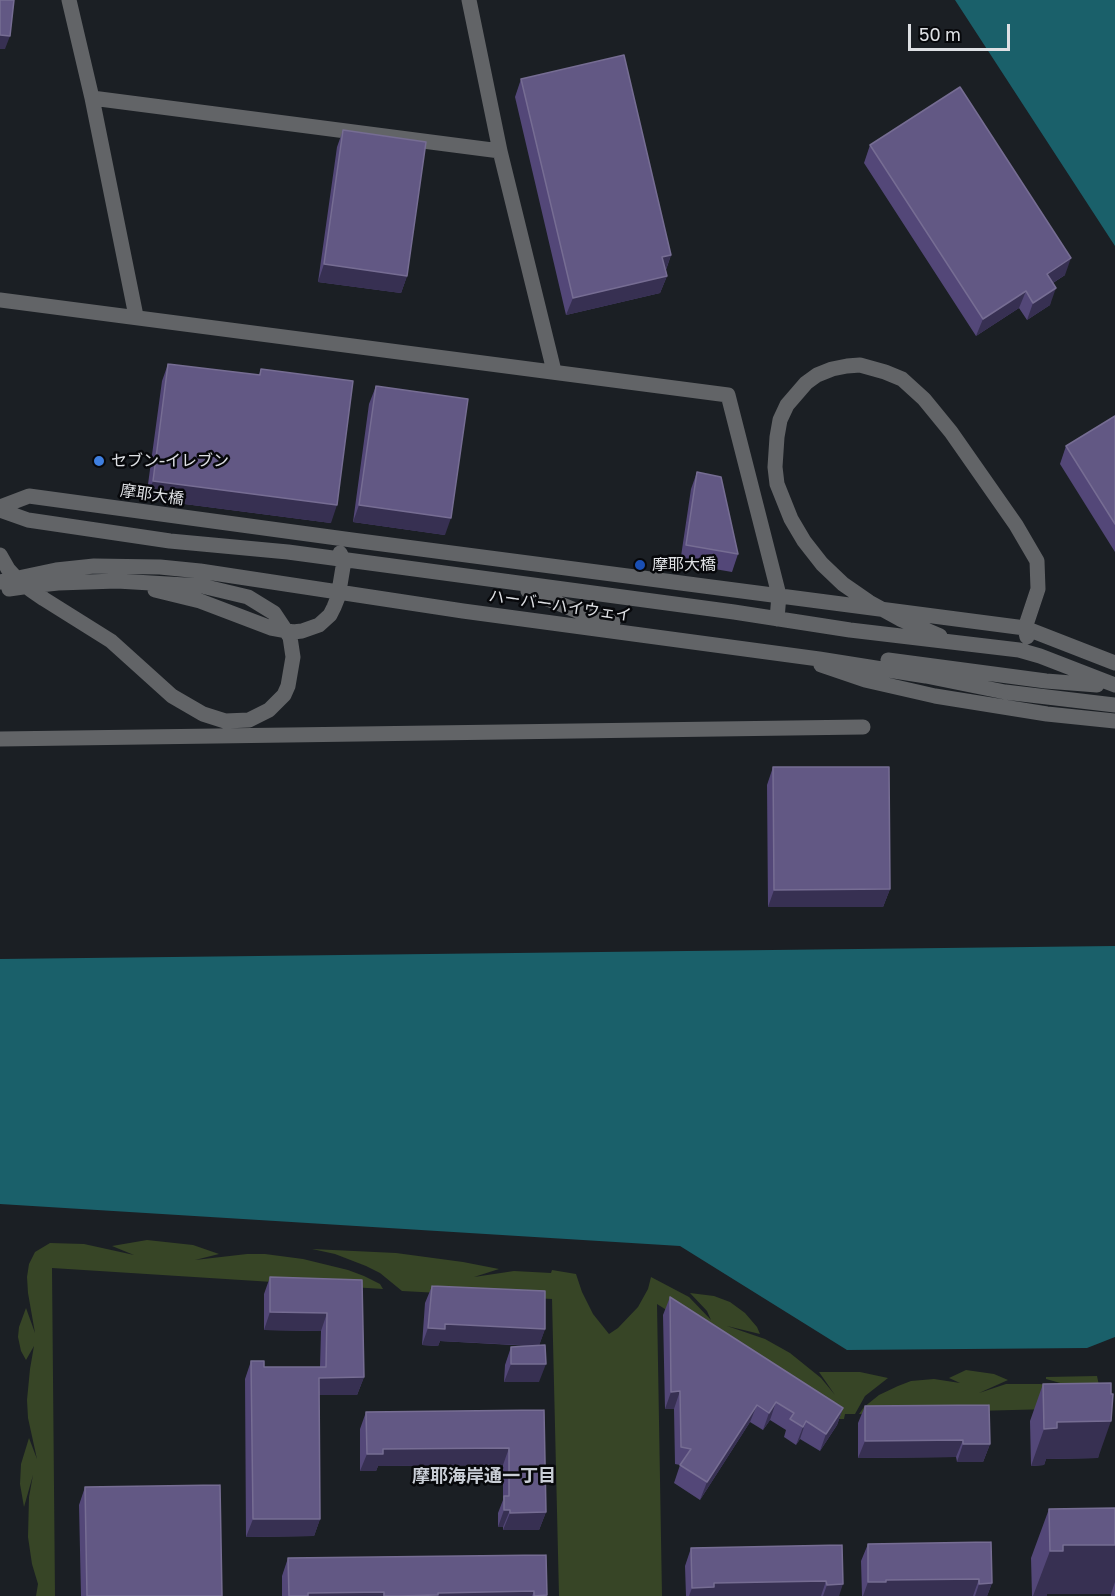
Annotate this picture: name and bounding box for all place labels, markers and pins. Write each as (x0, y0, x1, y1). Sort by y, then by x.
place label: セブン-イレブン (111, 451, 229, 471)
marker: セブン-イレブン (92, 454, 106, 468)
place label: 摩耶大橋 (652, 555, 716, 575)
marker: 摩耶大橋 (633, 558, 647, 572)

